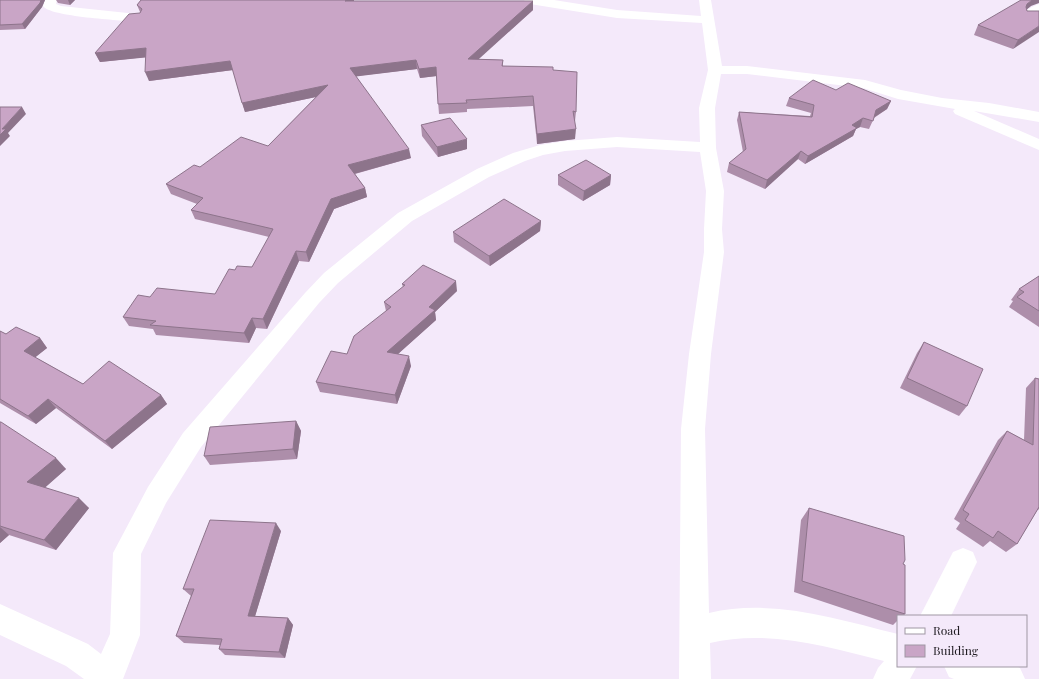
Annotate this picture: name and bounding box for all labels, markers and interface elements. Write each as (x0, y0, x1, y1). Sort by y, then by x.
legend (897, 615, 1027, 667)
text: Road (933, 622, 960, 638)
text: Building (933, 642, 979, 658)

